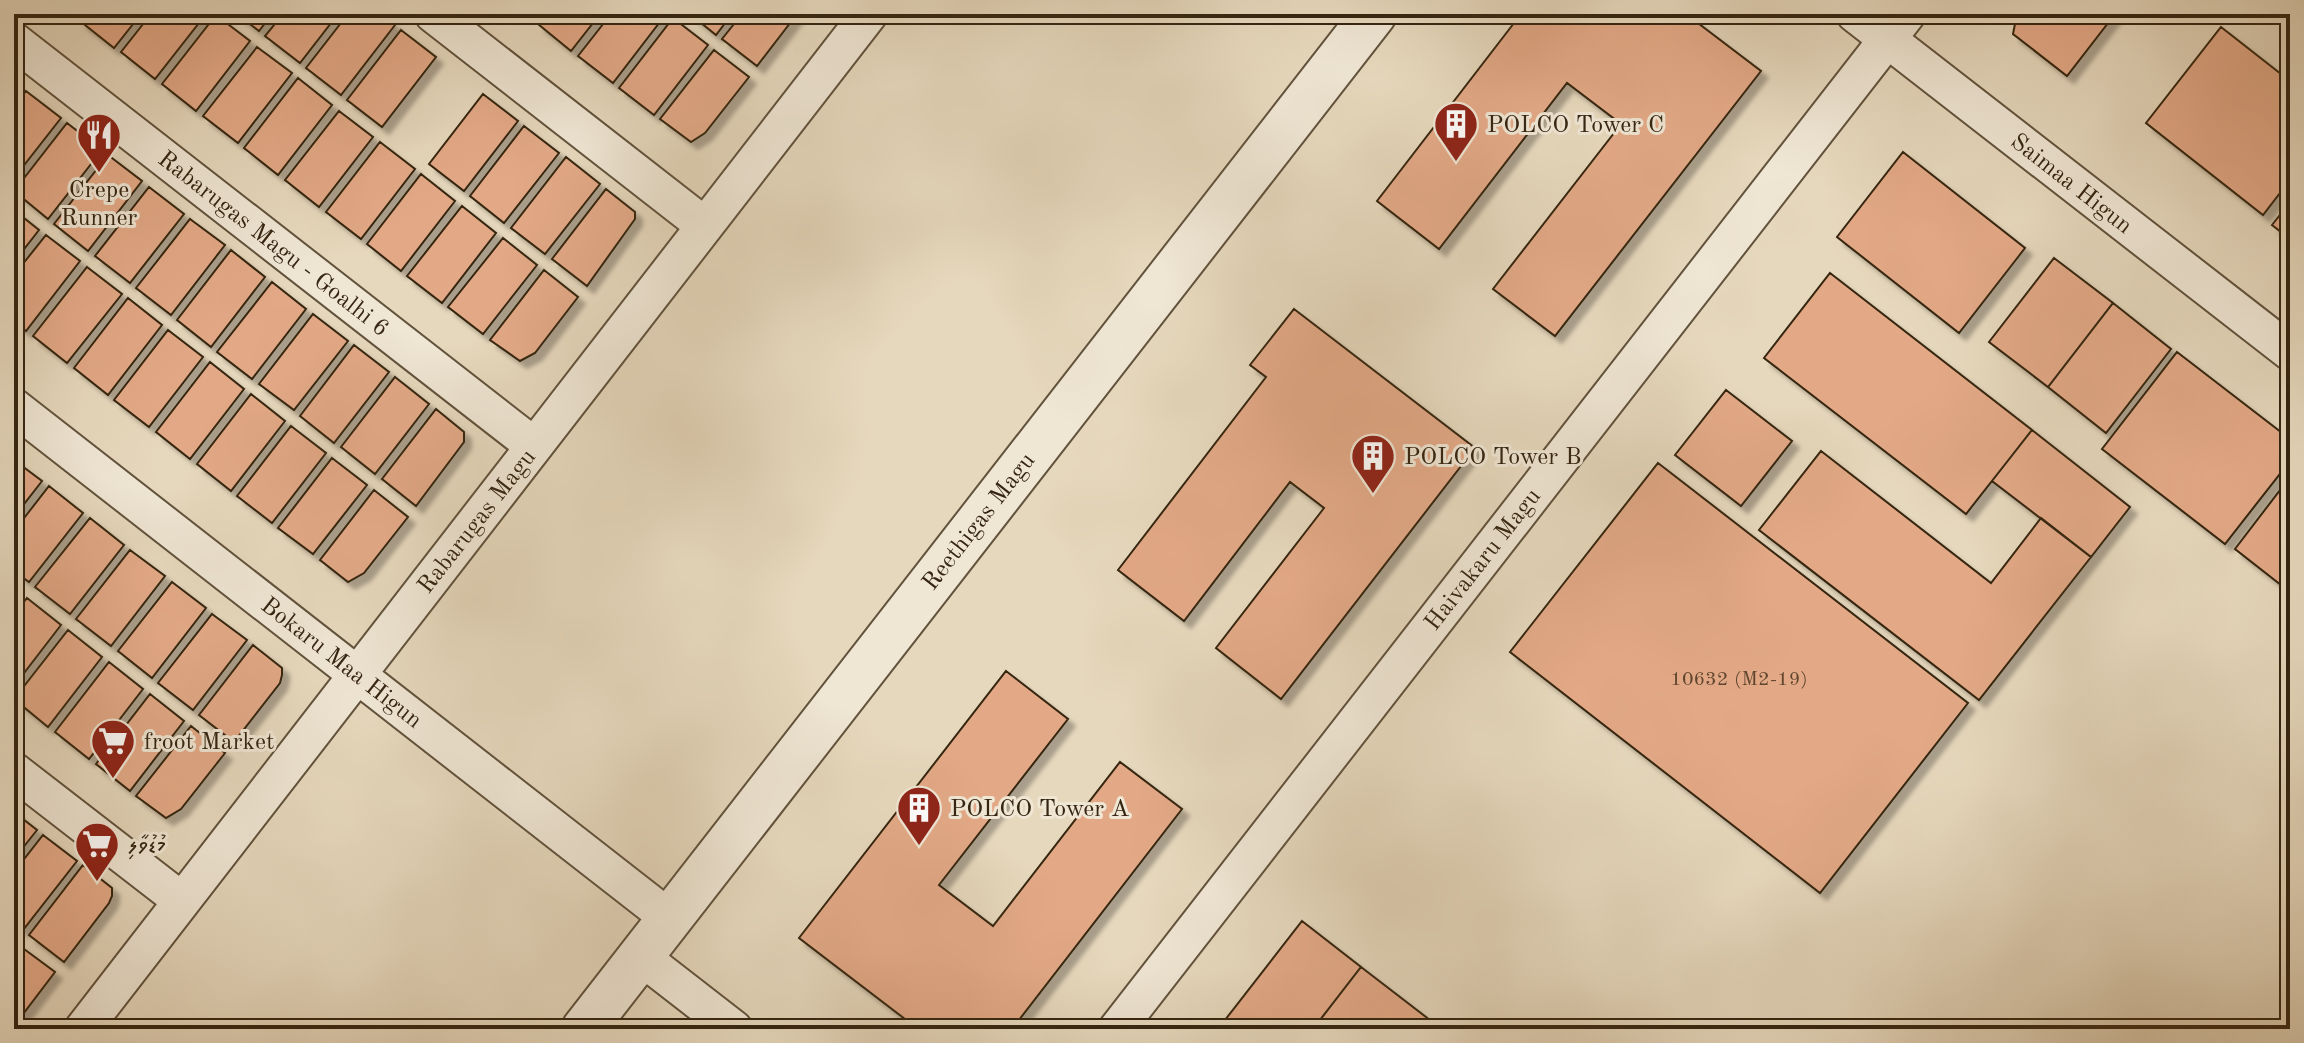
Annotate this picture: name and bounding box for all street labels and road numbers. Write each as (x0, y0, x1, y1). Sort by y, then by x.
street label: Saimaa Higun (2006, 130, 2136, 239)
street label: Rabarugas Magu - Goalhi 6 (153, 147, 393, 342)
street label: Rabarugas Magu (414, 446, 541, 599)
street label: Reethigas Magu (919, 449, 1041, 595)
street label: Haivakaru Magu (1421, 485, 1546, 636)
street label: Bokaru Maa Higun (256, 594, 426, 734)

